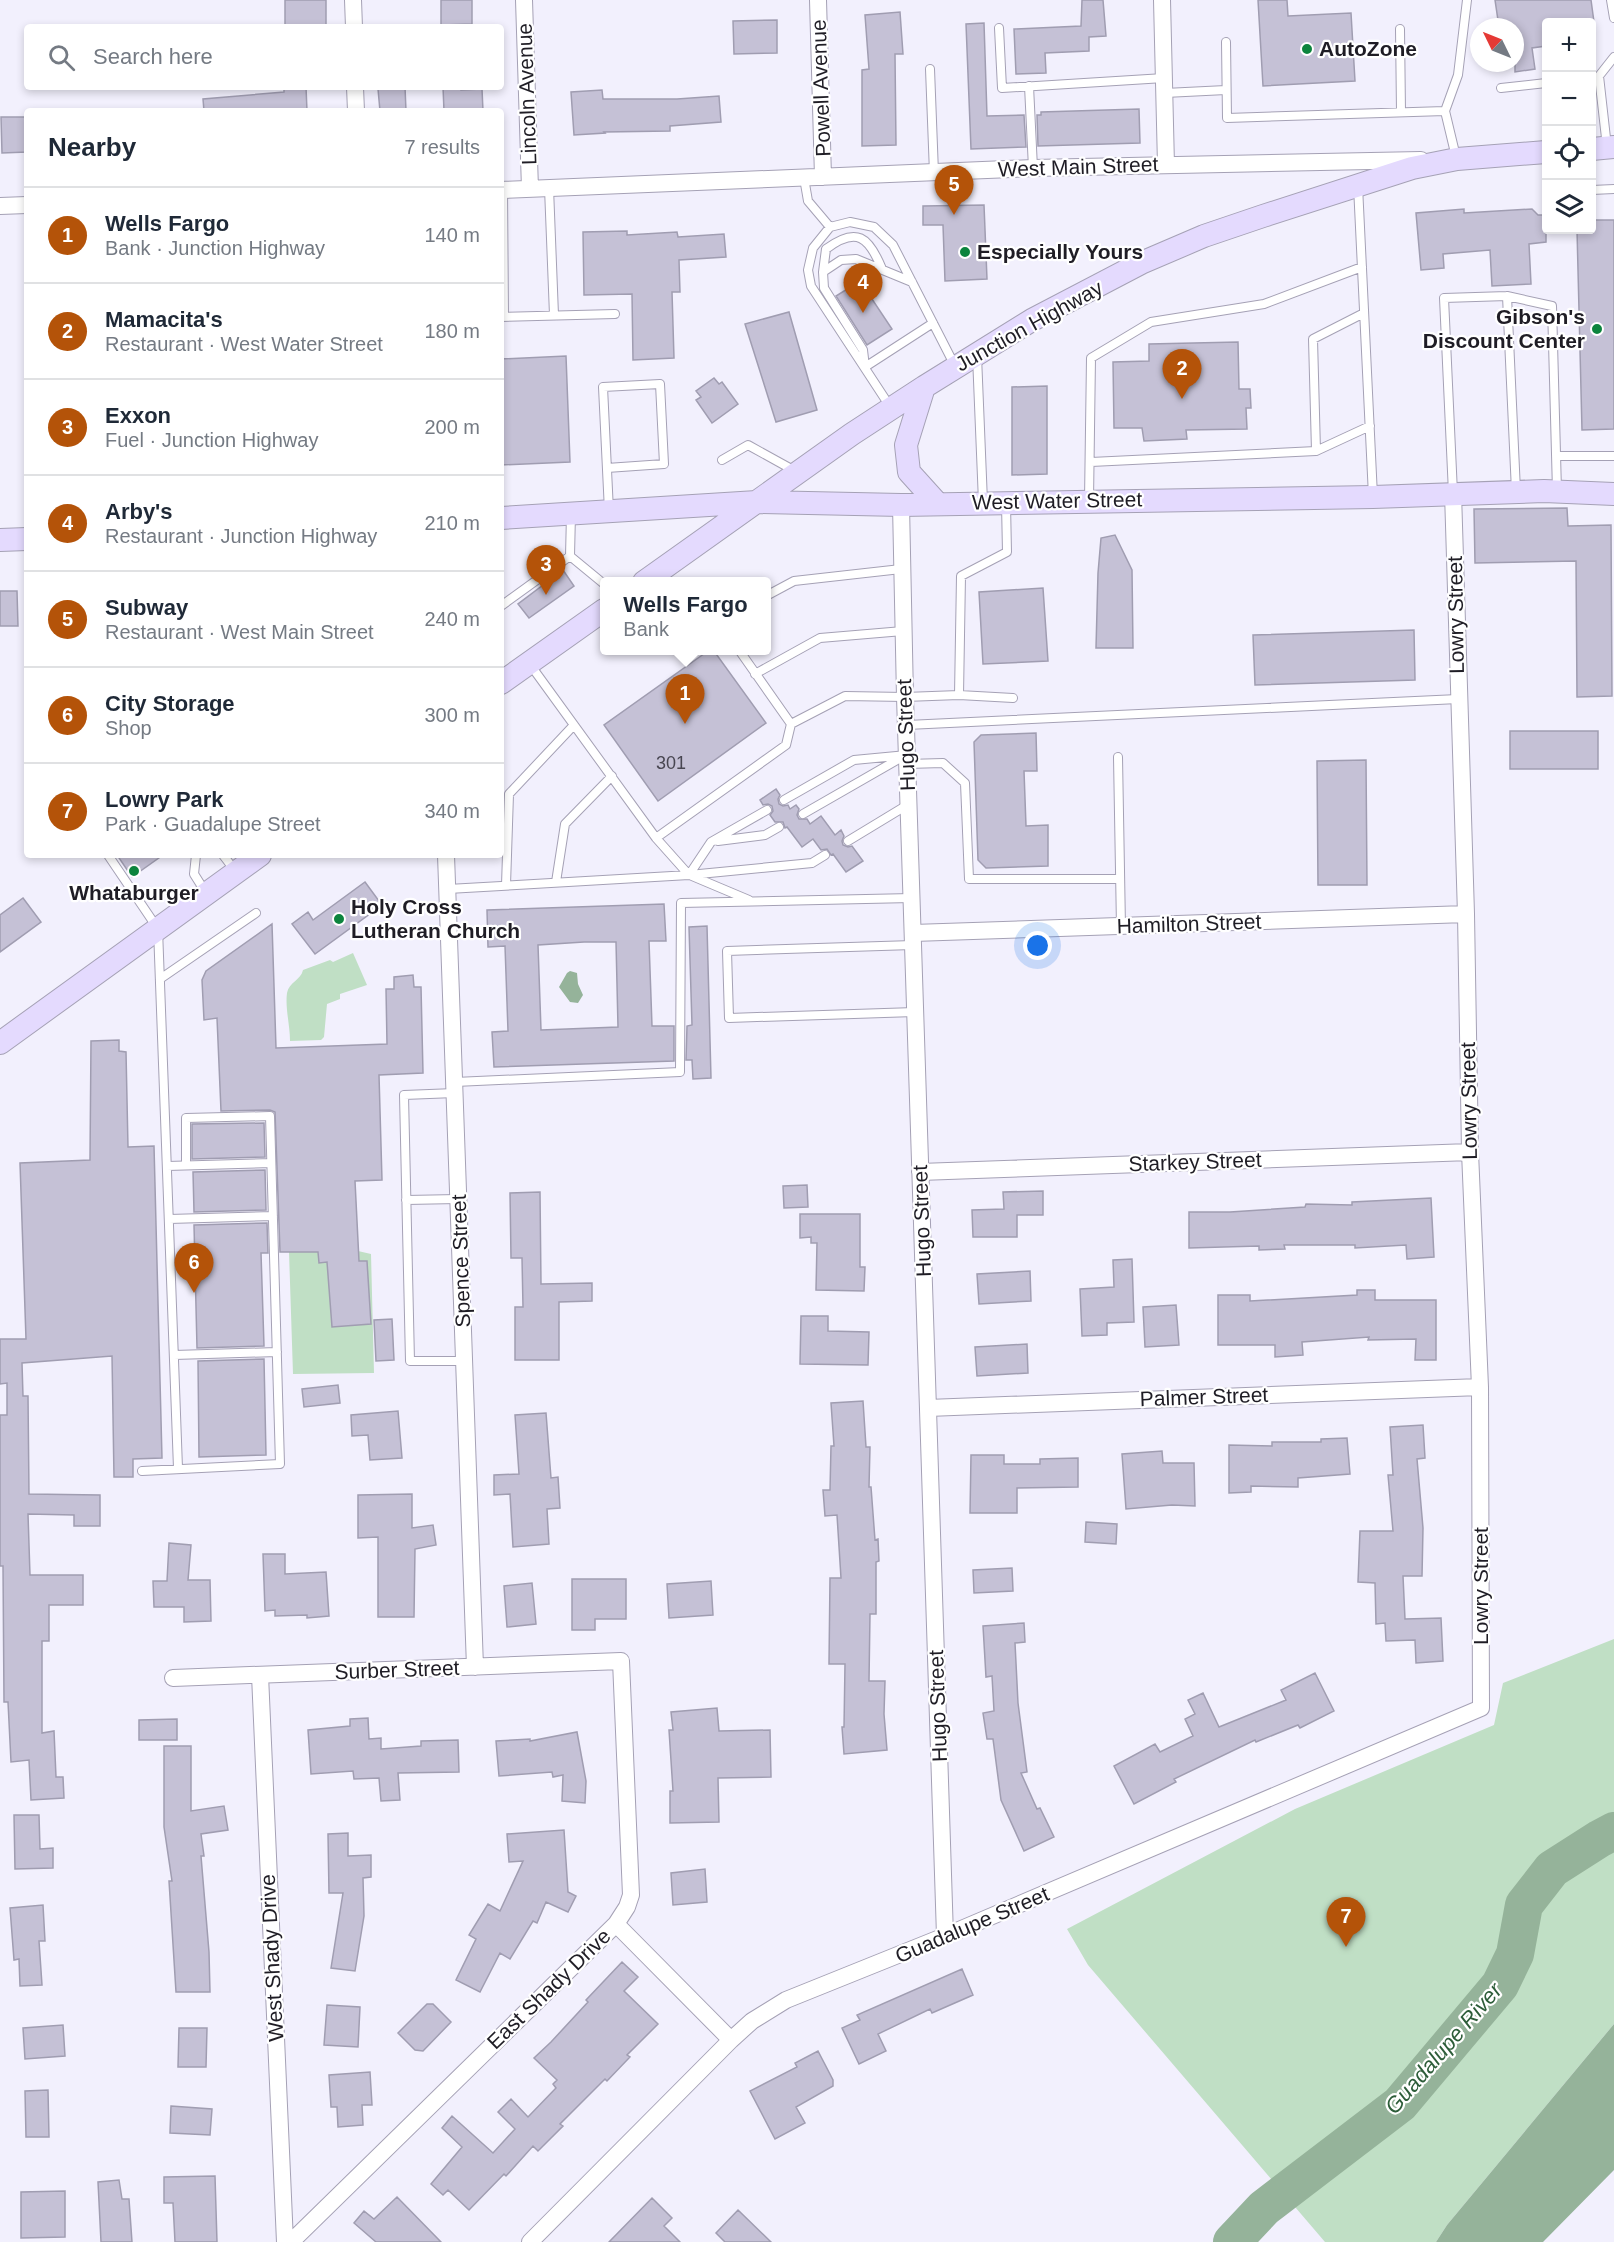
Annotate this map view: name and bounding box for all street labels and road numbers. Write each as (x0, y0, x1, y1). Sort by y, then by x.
street label: Powell Avenue (807, 19, 834, 157)
street label: Lincoln Avenue (513, 23, 540, 165)
street label: West Main Street (997, 152, 1159, 181)
street label: Junction Highway (951, 275, 1107, 376)
street label: West Water Street (972, 488, 1143, 513)
street label: Lowry Street (1443, 556, 1468, 674)
street label: Hugo Street (892, 678, 919, 791)
street label: Hamilton Street (1116, 909, 1262, 938)
street label: Lowry Street (1456, 1042, 1481, 1160)
street label: Starkey Street (1128, 1148, 1262, 1175)
street label: Hugo Street (908, 1164, 935, 1277)
street label: Spence Street (447, 1194, 474, 1328)
street label: Palmer Street (1139, 1383, 1269, 1410)
street label: Lowry Street (1469, 1527, 1492, 1645)
street label: Hugo Street (924, 1649, 951, 1762)
street label: Surber Street (334, 1656, 460, 1683)
street label: West Shady Drive (256, 1874, 287, 2042)
street label: Guadalupe Street (892, 1882, 1052, 1967)
street label: East Shady Drive (482, 1924, 615, 2053)

